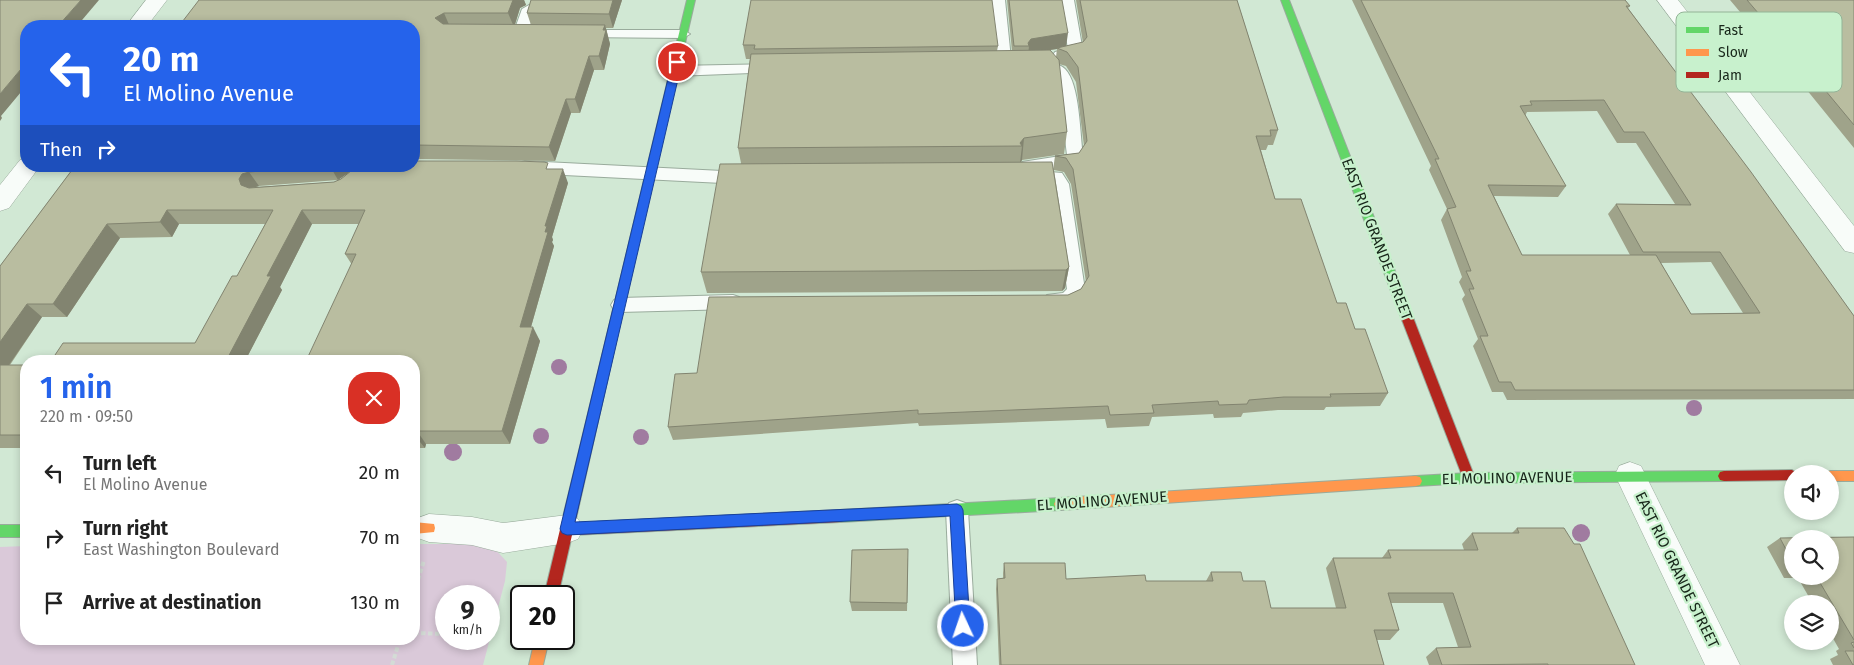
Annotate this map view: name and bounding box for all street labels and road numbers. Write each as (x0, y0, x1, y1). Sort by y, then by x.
street label: EAST RIO GRANDE STREET (1338, 156, 1416, 323)
street label: EL MOLINO AVENUE (1441, 468, 1573, 488)
street label: EL MOLINO AVENUE (1036, 487, 1168, 515)
street label: EAST RIO GRANDE STREET (1631, 489, 1723, 651)

